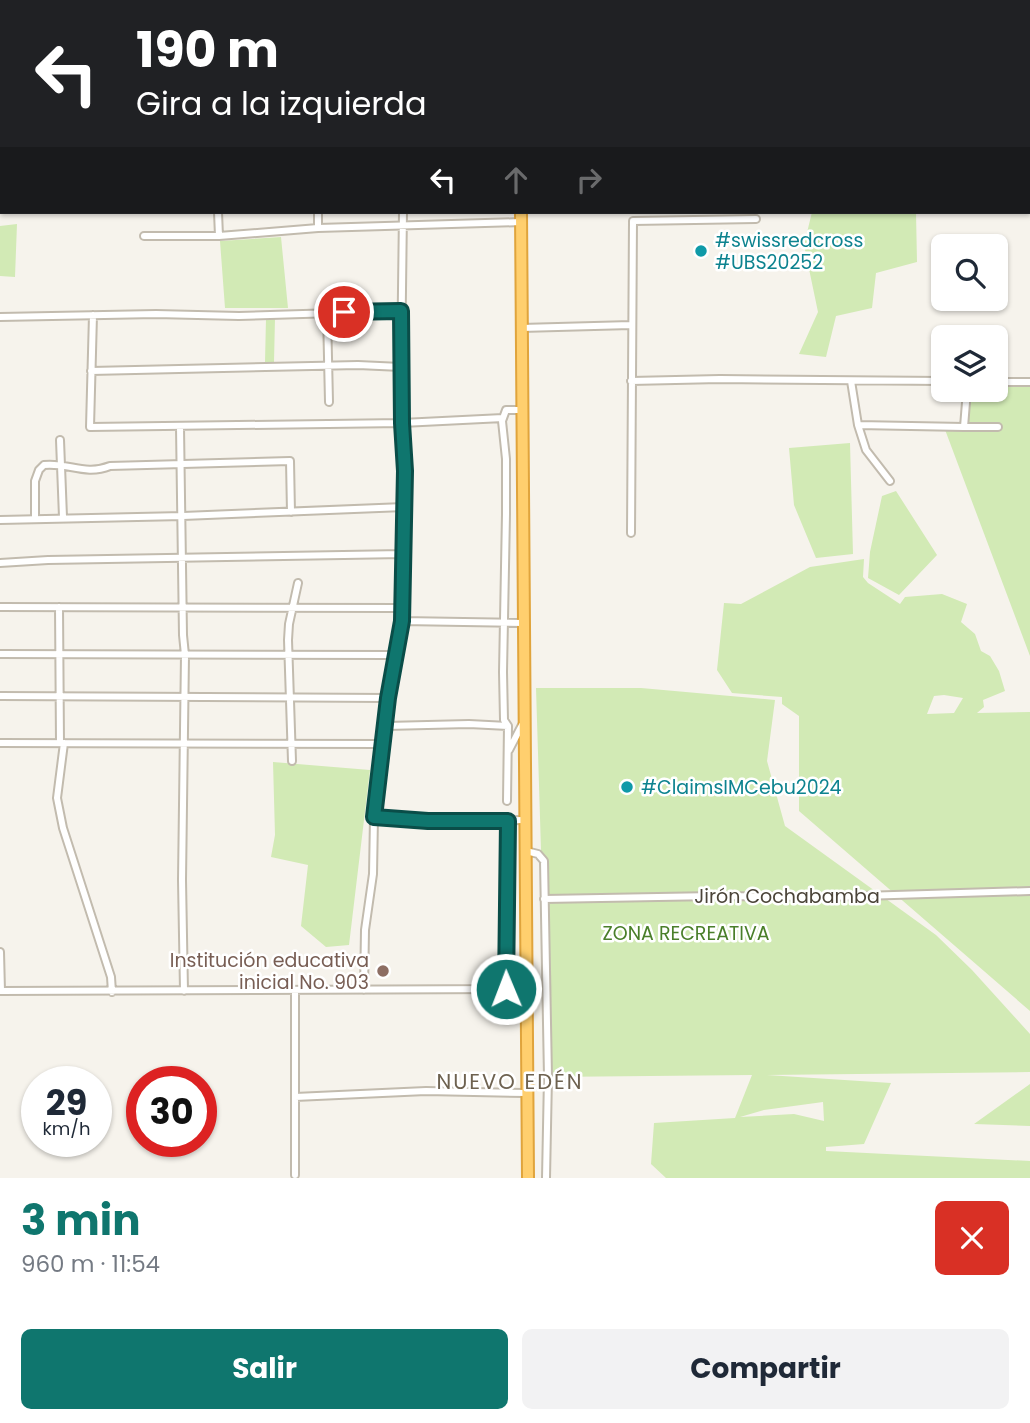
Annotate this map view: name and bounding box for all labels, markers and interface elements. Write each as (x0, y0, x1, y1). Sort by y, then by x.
text: 190 m (136, 16, 279, 84)
icon: left (21, 28, 112, 119)
text: Gira a la izquierda (136, 81, 427, 126)
icon: left (424, 161, 462, 199)
icon: ahead (497, 161, 535, 199)
icon: right (570, 161, 608, 199)
place label: #swissredcross #UBS20252 (715, 227, 863, 276)
map controls (931, 234, 1008, 402)
button: search (931, 234, 1008, 311)
marker: #swissredcross #UBS20252 (693, 243, 709, 259)
pin (314, 282, 374, 342)
icon: arrive (325, 293, 363, 331)
button: layers (931, 325, 1008, 402)
place label: #ClaimsIMCebu2024 (641, 774, 842, 801)
marker: #ClaimsIMCebu2024 (619, 779, 635, 795)
street label: Jirón Cochabamba (694, 883, 880, 910)
park label: ZONA RECREATIVA (602, 920, 770, 947)
place label: Institución educativa inicial No. 903 (170, 947, 369, 996)
position arrow (469, 952, 543, 1026)
marker: Institución educativa inicial No. 903 (375, 963, 391, 979)
speed limit sign: 30 (126, 1066, 217, 1157)
district label: NUEVO EDÉN (436, 1067, 584, 1096)
text: 29 (46, 1078, 87, 1127)
text: km/h (43, 1116, 90, 1141)
text: 3 min (21, 1191, 141, 1250)
button: close (935, 1201, 1009, 1275)
text: 960 m · 11:54 (21, 1248, 160, 1280)
button: Salir (21, 1329, 508, 1409)
button: Compartir (522, 1329, 1009, 1409)

